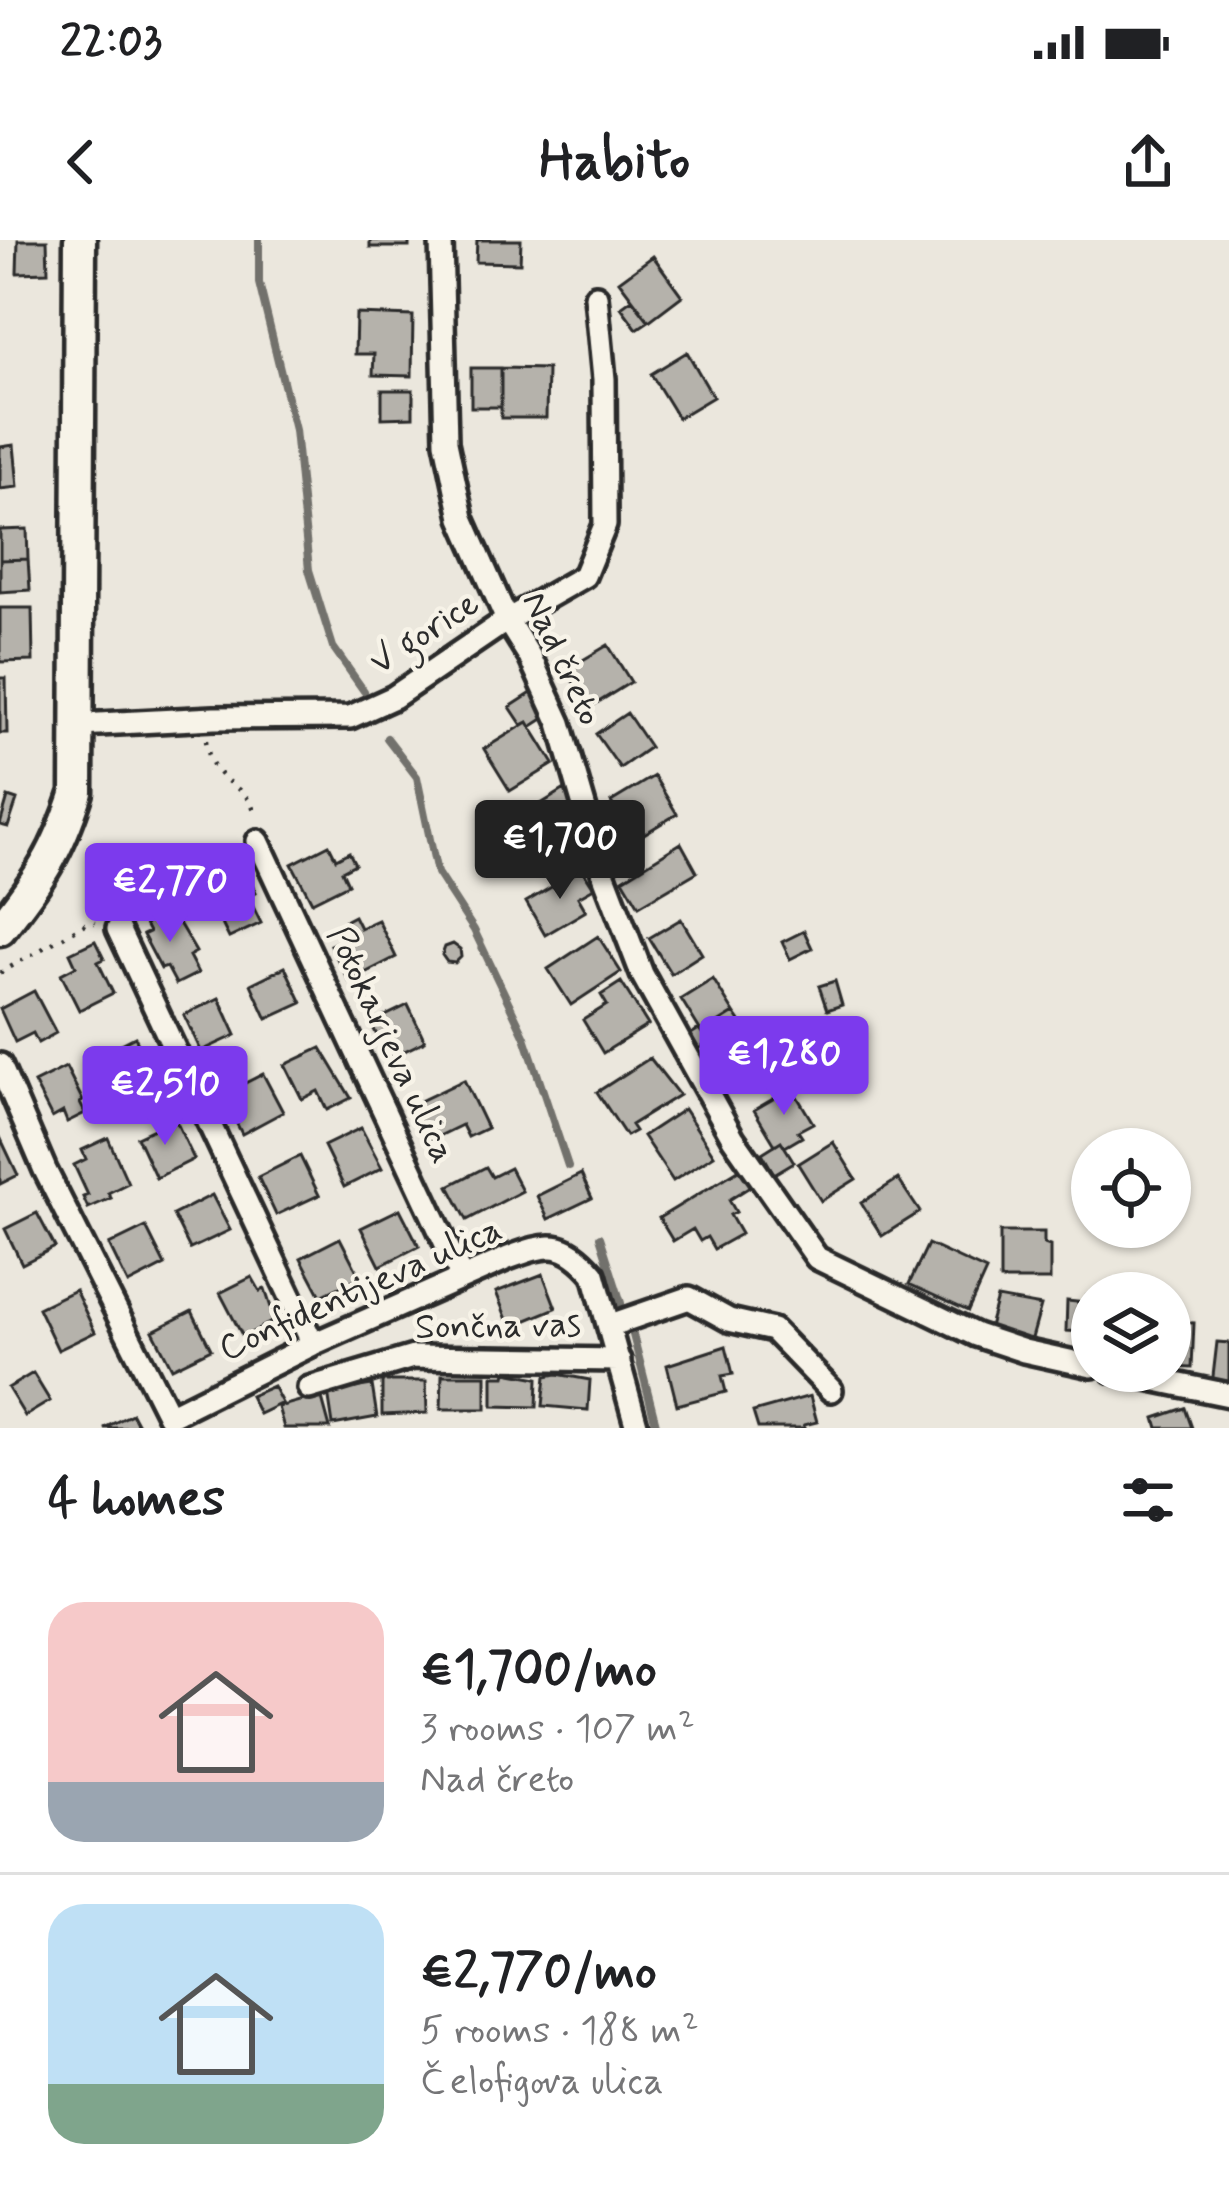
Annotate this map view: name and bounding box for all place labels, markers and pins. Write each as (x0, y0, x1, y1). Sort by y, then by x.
pin: €1,700 (462, 800, 658, 902)
pin: €2,770 (72, 843, 268, 945)
pin: €1,280 (686, 1016, 882, 1118)
pin: €2,510 (67, 1046, 263, 1148)

